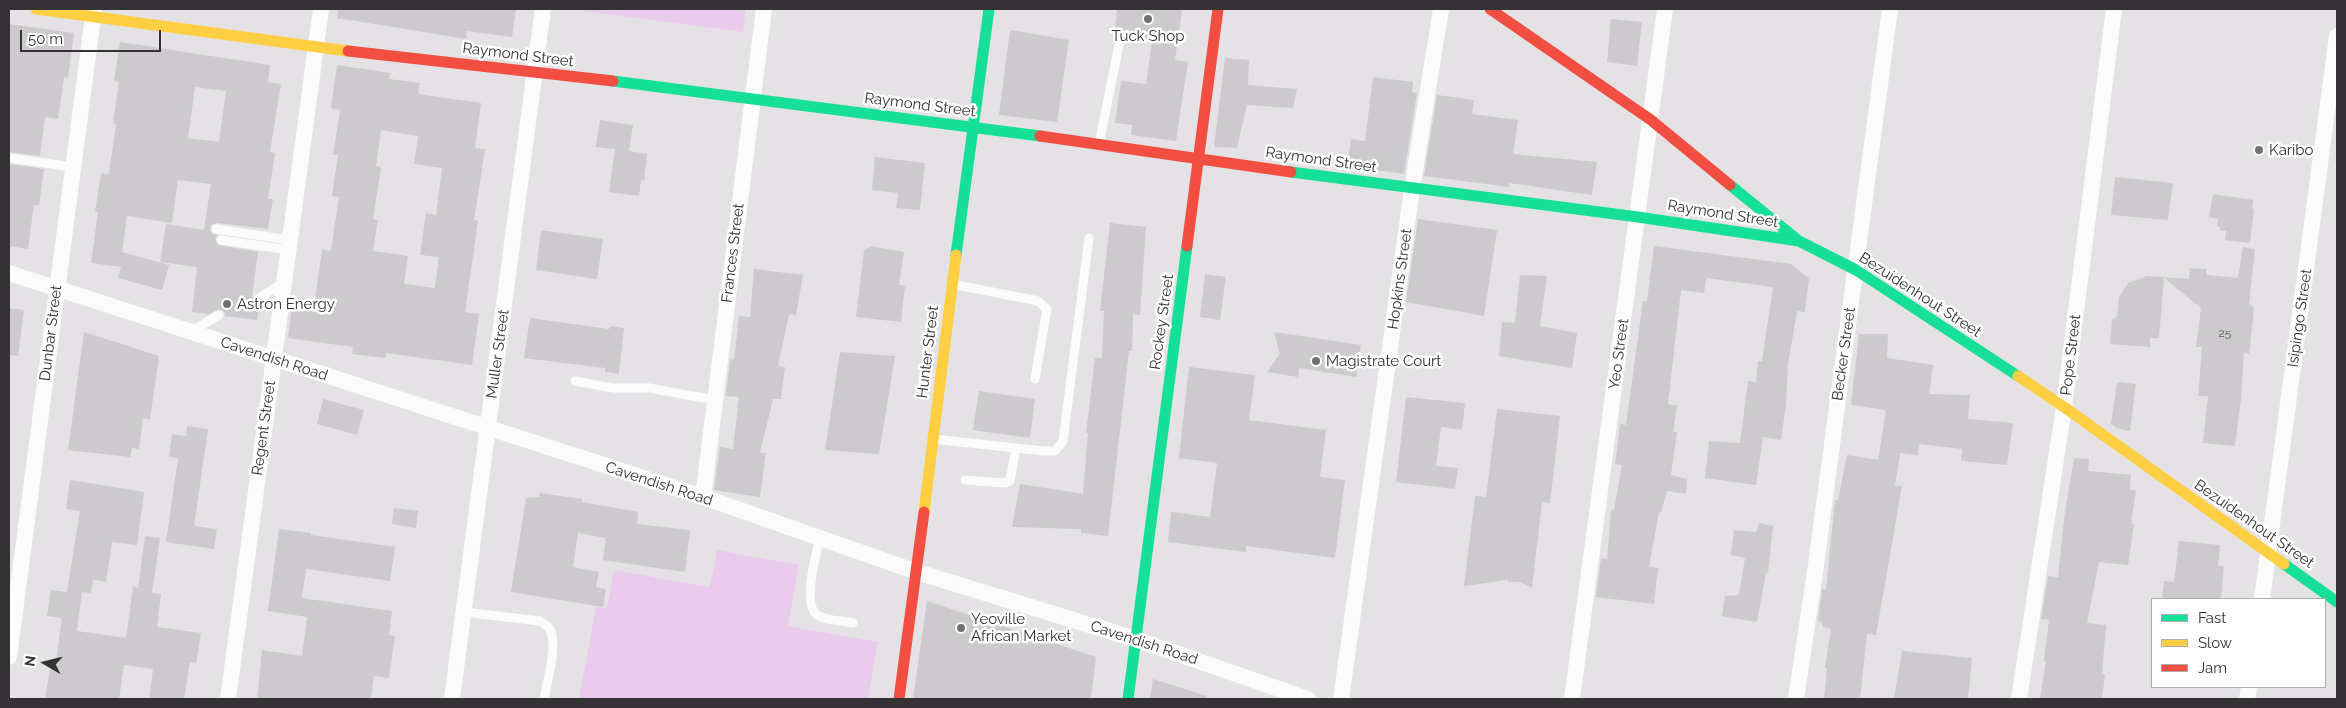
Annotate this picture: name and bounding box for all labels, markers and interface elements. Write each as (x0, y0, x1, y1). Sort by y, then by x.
marker: Tuck Shop (1142, 13, 1154, 25)
scale bar (22, 20, 164, 52)
place label: Tuck Shop (1112, 27, 1184, 45)
text: 50 m (28, 30, 63, 48)
street label: Raymond Street (461, 39, 575, 71)
street label: Raymond Street (863, 89, 977, 121)
place label: Karibo (2269, 141, 2314, 159)
street label: Raymond Street (1264, 143, 1378, 177)
marker: Karibo (2253, 144, 2265, 156)
street label: Raymond Street (1666, 196, 1780, 232)
street label: Frances Street (718, 202, 748, 304)
street label: Hopkins Street (1384, 227, 1416, 331)
street label: Bezuidenhout Street (1855, 249, 1985, 341)
street label: Isipingo Street (2284, 268, 2316, 368)
street label: Rockey Street (1146, 273, 1178, 371)
street label: Dunbar Street (36, 284, 66, 382)
place label: Astron Energy (237, 295, 335, 313)
marker: Astron Energy (221, 298, 233, 310)
street label: Hunter Street (913, 305, 943, 399)
street label: Becker Street (1829, 306, 1859, 402)
street label: Muller Street (483, 308, 513, 400)
street label: Pope Street (2057, 313, 2085, 397)
street label: Yeo Street (1605, 317, 1633, 391)
house number: 25 (2219, 326, 2231, 340)
street label: Cavendish Road (218, 333, 330, 385)
place label: Magistrate Court (1326, 352, 1441, 370)
marker: Magistrate Court (1310, 355, 1322, 367)
street label: Regent Street (248, 379, 280, 477)
street label: Cavendish Road (603, 458, 715, 510)
street label: Bezuidenhout Street (2191, 476, 2317, 572)
legend (2151, 598, 2326, 688)
text: Fast (2198, 609, 2226, 627)
place label: Yeoville African Market (971, 610, 1071, 645)
street label: Cavendish Road (1088, 617, 1200, 669)
marker: Yeoville African Market (955, 622, 967, 634)
text: Slow (2198, 634, 2232, 652)
north arrow (20, 638, 70, 688)
text: N (21, 655, 39, 667)
text: Jam (2198, 659, 2227, 677)

